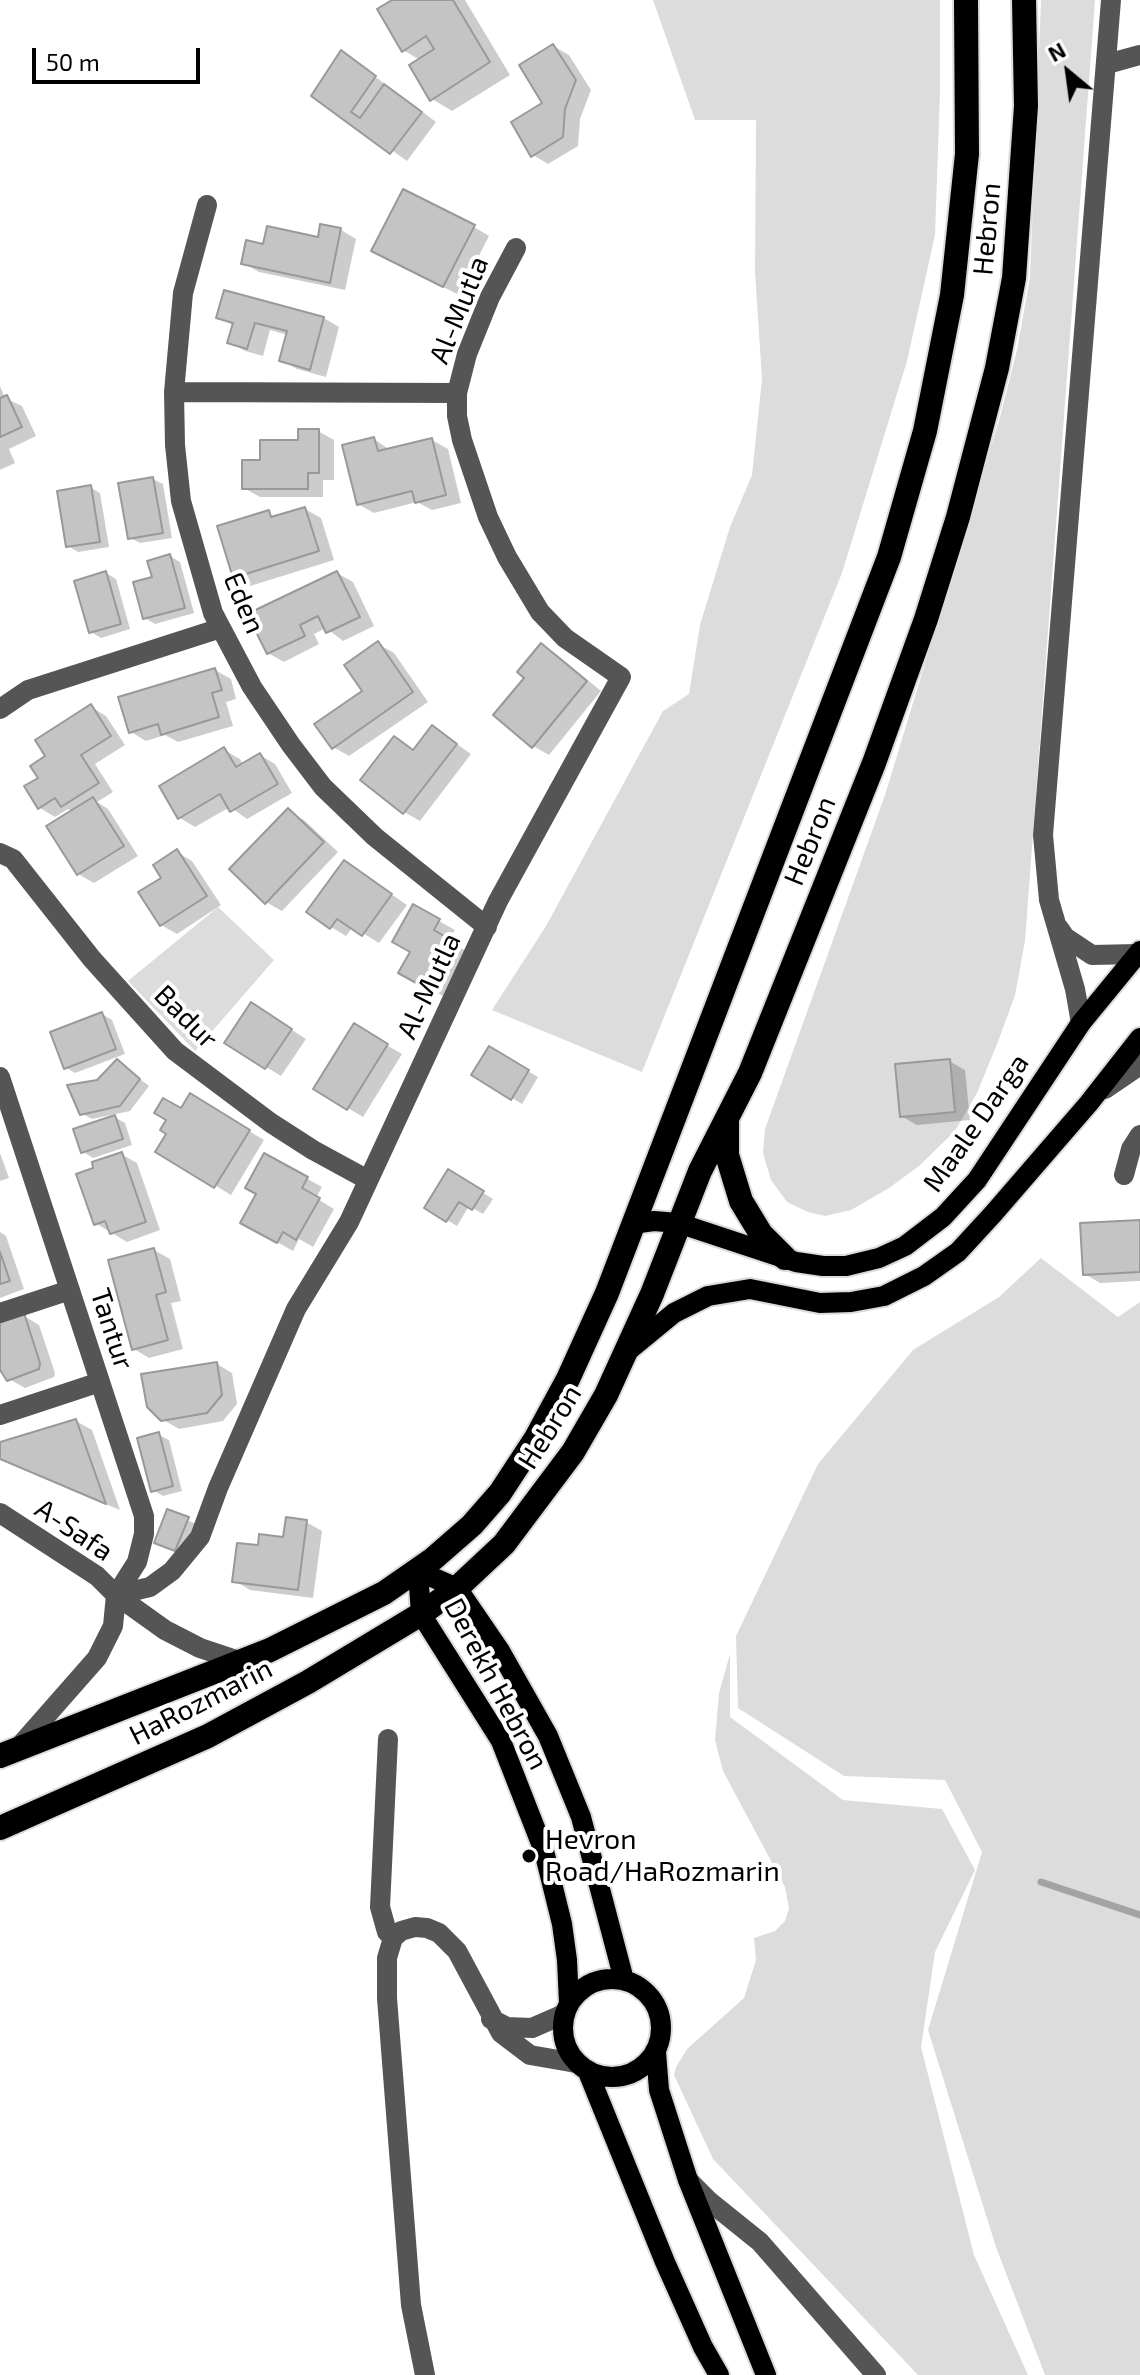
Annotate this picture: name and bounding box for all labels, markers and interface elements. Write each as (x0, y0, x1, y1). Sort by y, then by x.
scale bar (36, 32, 204, 82)
north arrow (1028, 32, 1108, 112)
text: N (1043, 36, 1070, 66)
text: 50 m (46, 47, 100, 76)
street label: Hebron (966, 181, 1008, 277)
street label: Al-Mutla (422, 251, 496, 369)
street label: Eden (216, 567, 272, 639)
street label: Hebron (777, 792, 843, 890)
street label: Al-Mutla (390, 928, 468, 1044)
street label: Badur (147, 978, 225, 1056)
street label: Maale Darga (916, 1047, 1036, 1199)
street label: Tantur (83, 1284, 141, 1374)
street label: Hebron (511, 1379, 589, 1475)
street label: A-Safa (29, 1492, 119, 1568)
street label: Derekh Hebron (437, 1593, 555, 1775)
street label: HaRozmarin (124, 1652, 278, 1752)
place label: Hevron Road/HaRozmarin (545, 1823, 780, 1889)
marker: Hevron Road/HaRozmarin (520, 1847, 538, 1865)

